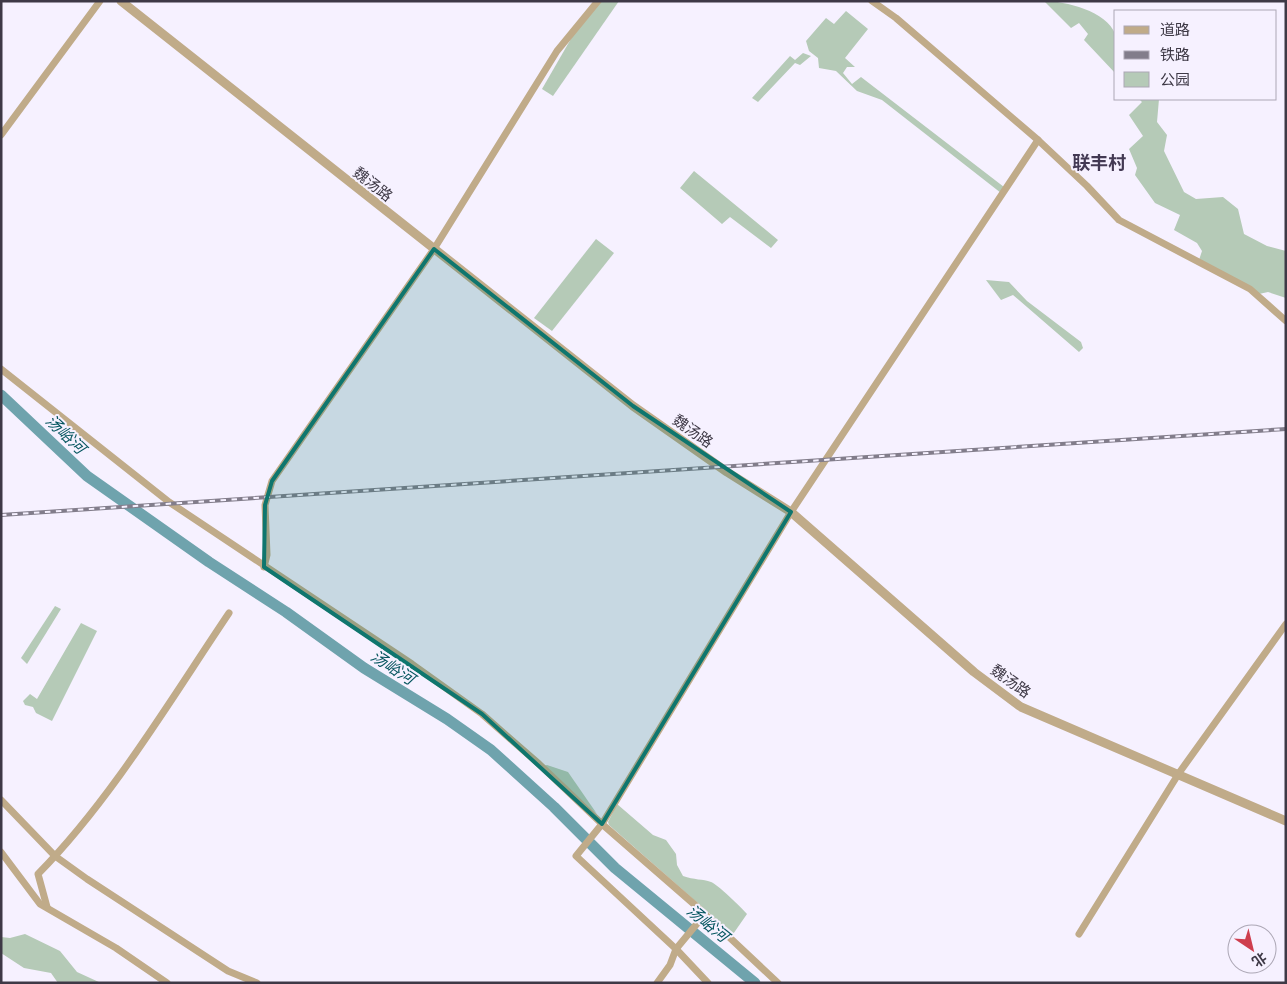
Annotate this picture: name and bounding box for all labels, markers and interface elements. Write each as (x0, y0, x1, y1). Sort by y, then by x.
legend (1114, 10, 1277, 100)
text: 道路 (1160, 21, 1190, 38)
text: 铁路 (1160, 46, 1190, 63)
text: 公园 (1160, 71, 1190, 88)
district label: 联丰村 (1072, 152, 1126, 172)
street label: 魏汤路 (350, 163, 396, 205)
water label: 汤峪河 (42, 411, 92, 459)
street label: 魏汤路 (670, 411, 716, 451)
water label: 汤峪河 (368, 646, 421, 689)
street label: 魏汤路 (988, 661, 1034, 701)
water label: 汤峪河 (684, 901, 735, 947)
north arrow (1227, 924, 1277, 974)
text: 北 (1249, 949, 1270, 970)

